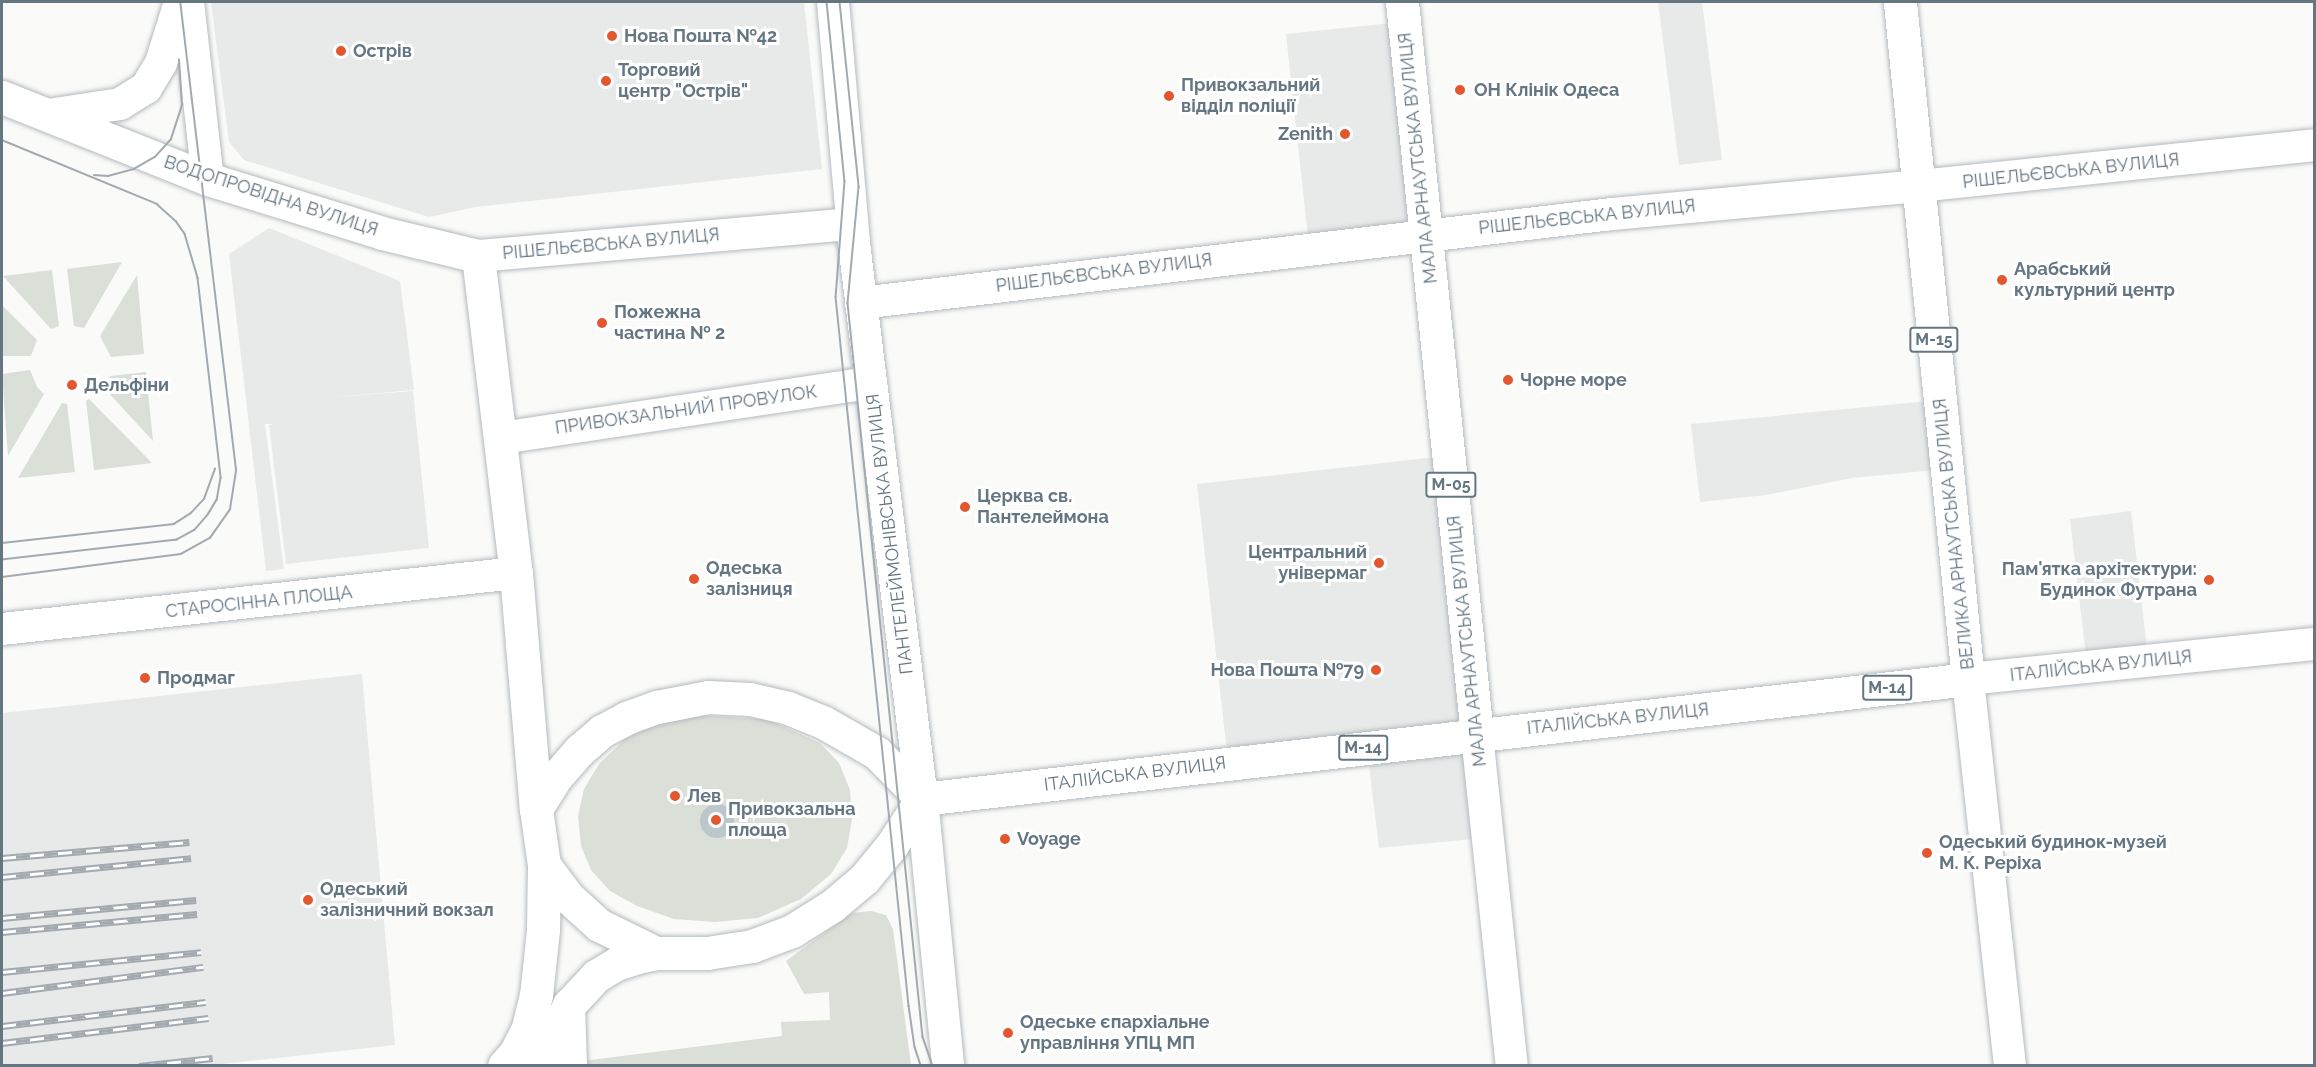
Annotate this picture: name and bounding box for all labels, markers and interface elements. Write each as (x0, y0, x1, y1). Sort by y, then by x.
place label: Нова Пошта №42 (624, 25, 777, 47)
marker: Нова Пошта №42 (605, 29, 619, 43)
street label: МАЛА АРНАУТСЬКА ВУЛИЦЯ (1394, 30, 1442, 286)
place label: Острів (353, 40, 412, 62)
marker: Острів (334, 44, 348, 58)
place label: Торговий центр "Острів" (618, 60, 748, 103)
marker: Торговий центр "Острів" (599, 74, 613, 88)
place label: Привокзальний відділ поліції (1181, 75, 1320, 118)
place label: ОН Клінік Одеса (1474, 79, 1619, 101)
marker: ОН Клінік Одеса (1451, 81, 1469, 99)
marker: Привокзальний відділ поліції (1162, 89, 1176, 103)
place label: Zenith (1278, 123, 1333, 145)
marker: Zenith (1338, 127, 1352, 141)
street label: РІШЕЛЬЄВСЬКА ВУЛИЦЯ (1961, 149, 2181, 193)
street label: ВОДОПРОВІДНА ВУЛИЦЯ (161, 151, 381, 241)
street label: РІШЕЛЬЄВСЬКА ВУЛИЦЯ (1477, 195, 1697, 239)
street label: РІШЕЛЬЄВСЬКА ВУЛИЦЯ (501, 224, 721, 264)
street label: РІШЕЛЬЄВСЬКА ВУЛИЦЯ (994, 249, 1214, 297)
place label: Арабський культурний центр (2014, 259, 2175, 302)
marker: Арабський культурний центр (1995, 273, 2009, 287)
place label: Пожежна частина № 2 (614, 302, 725, 344)
marker: Пожежна частина № 2 (595, 316, 609, 330)
road number: М-15 (1908, 327, 1960, 353)
place label: Чорне море (1520, 369, 1627, 391)
marker: Чорне море (1501, 373, 1515, 387)
place label: Дельфіни (84, 374, 169, 396)
marker: Дельфіни (65, 378, 79, 392)
street label: ПРИВОКЗАЛЬНИЙ ПРОВУЛОК (554, 381, 818, 439)
street label: ПАНТЕЛЕЙМОНІВСЬКА ВУЛИЦЯ (862, 392, 918, 676)
street label: ВЕЛИКА АРНАУТСЬКА ВУЛИЦЯ (1929, 396, 1979, 672)
road number: М-05 (1424, 472, 1478, 498)
place label: Церква св. Пантелеймона (977, 486, 1109, 528)
marker: Церква св. Пантелеймона (958, 500, 972, 514)
street label: МАЛА АРНАУТСЬКА ВУЛИЦЯ (1443, 513, 1491, 769)
place label: Центральний універмаг (1248, 542, 1367, 584)
marker: Центральний універмаг (1372, 556, 1386, 570)
place label: Одеська залізниця (706, 558, 793, 600)
place label: Пам'ятка архітектури: Будинок Футрана (2002, 559, 2197, 602)
marker: Одеська залізниця (687, 572, 701, 586)
marker: Пам'ятка архітектури: Будинок Футрана (2202, 573, 2216, 587)
street label: СТАРОСІННА ПЛОЩА (164, 581, 354, 623)
street label: ІТАЛІЙСЬКА ВУЛИЦЯ (2009, 646, 2193, 686)
place label: Нова Пошта №79 (1211, 659, 1364, 681)
marker: Нова Пошта №79 (1369, 663, 1383, 677)
place label: Продмаг (157, 667, 235, 689)
marker: Продмаг (138, 671, 152, 685)
road number: М-14 (1862, 675, 1912, 701)
street label: ІТАЛІЙСЬКА ВУЛИЦЯ (1526, 699, 1710, 739)
road number: М-14 (1338, 735, 1388, 761)
street label: ІТАЛІЙСЬКА ВУЛИЦЯ (1043, 752, 1227, 796)
place label: Лев (687, 785, 721, 807)
marker: Лев (668, 789, 682, 803)
place label: Привокзальна площа (728, 799, 856, 842)
marker: Привокзальна площа (709, 813, 723, 827)
place label: Voyage (1017, 828, 1081, 850)
marker: Voyage (998, 832, 1012, 846)
place label: Одеський будинок-музей М. К. Реріха (1939, 832, 2167, 874)
marker: Одеський будинок-музей М. К. Реріха (1920, 846, 1934, 860)
place label: Одеський залізничний вокзал (320, 879, 494, 922)
marker: Одеський залізничний вокзал (301, 893, 315, 907)
place label: Одеське єпархіальне управління УПЦ МП (1020, 1012, 1210, 1054)
marker: Одеське єпархіальне управління УПЦ МП (1001, 1026, 1015, 1040)

